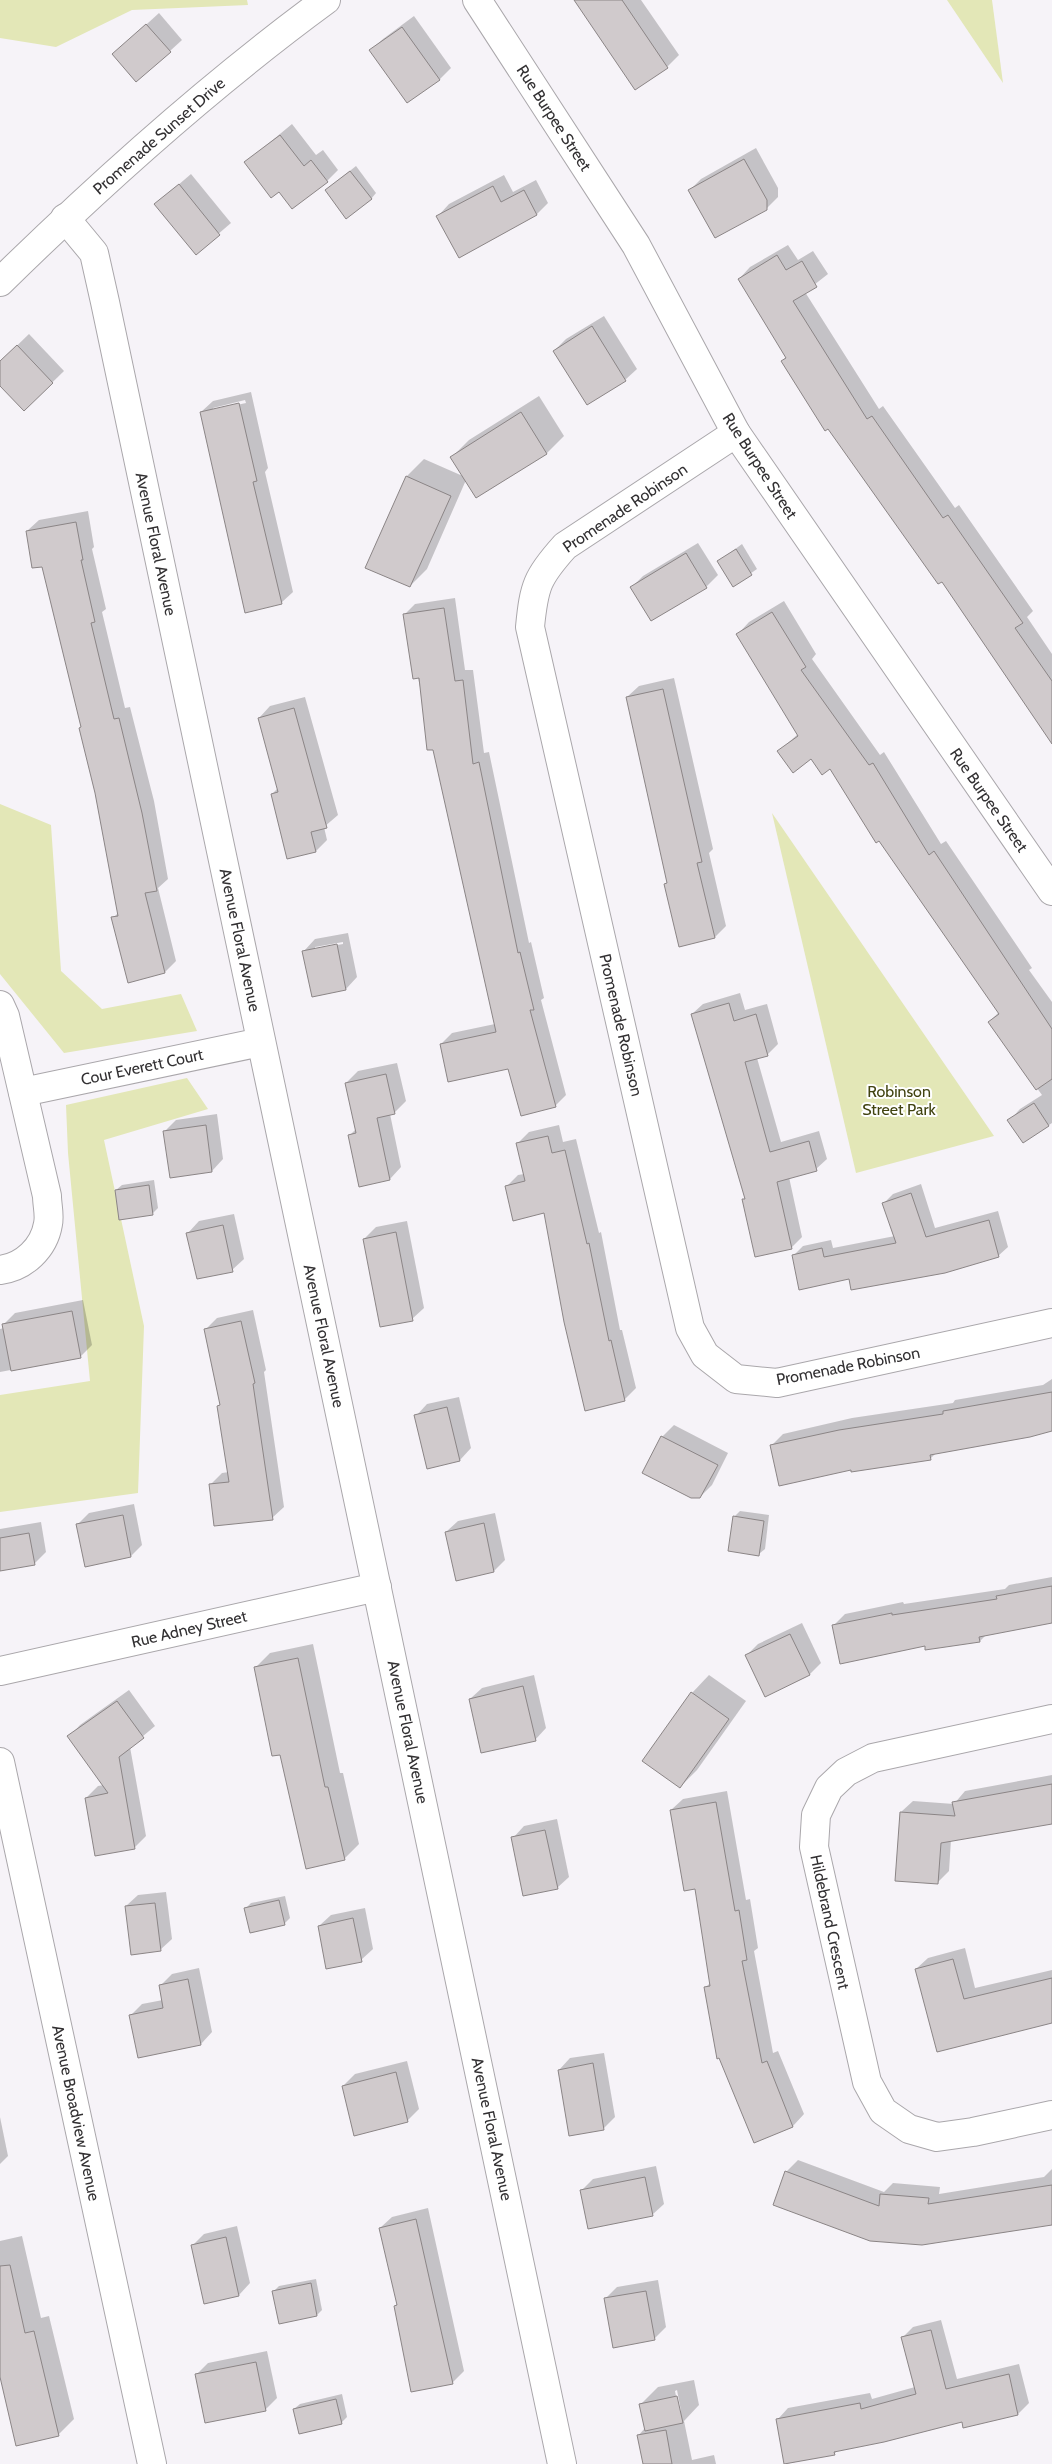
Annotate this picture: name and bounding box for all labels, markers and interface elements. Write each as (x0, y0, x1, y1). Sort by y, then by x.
street label: Rue Burpee Street (513, 61, 596, 175)
street label: Promenade Sunset Drive (89, 74, 229, 198)
street label: Rue Burpee Street (719, 409, 802, 523)
street label: Promenade Robinson (559, 459, 691, 557)
street label: Avenue Floral Avenue (132, 471, 180, 617)
street label: Rue Burpee Street (946, 744, 1032, 856)
street label: Avenue Floral Avenue (216, 867, 264, 1013)
street label: Promenade Robinson (595, 952, 647, 1098)
street label: Cour Everett Court (79, 1045, 206, 1089)
park label: Robinson Street Park (862, 1082, 937, 1119)
street label: Avenue Floral Avenue (300, 1263, 348, 1409)
street label: Promenade Robinson (775, 1343, 921, 1389)
street label: Rue Adney Street (129, 1606, 249, 1652)
street label: Avenue Floral Avenue (384, 1659, 432, 1805)
street label: Hildebrand Crescent (806, 1853, 854, 1992)
street label: Avenue Broadview Avenue (48, 2023, 104, 2203)
street label: Avenue Floral Avenue (468, 2056, 516, 2202)

